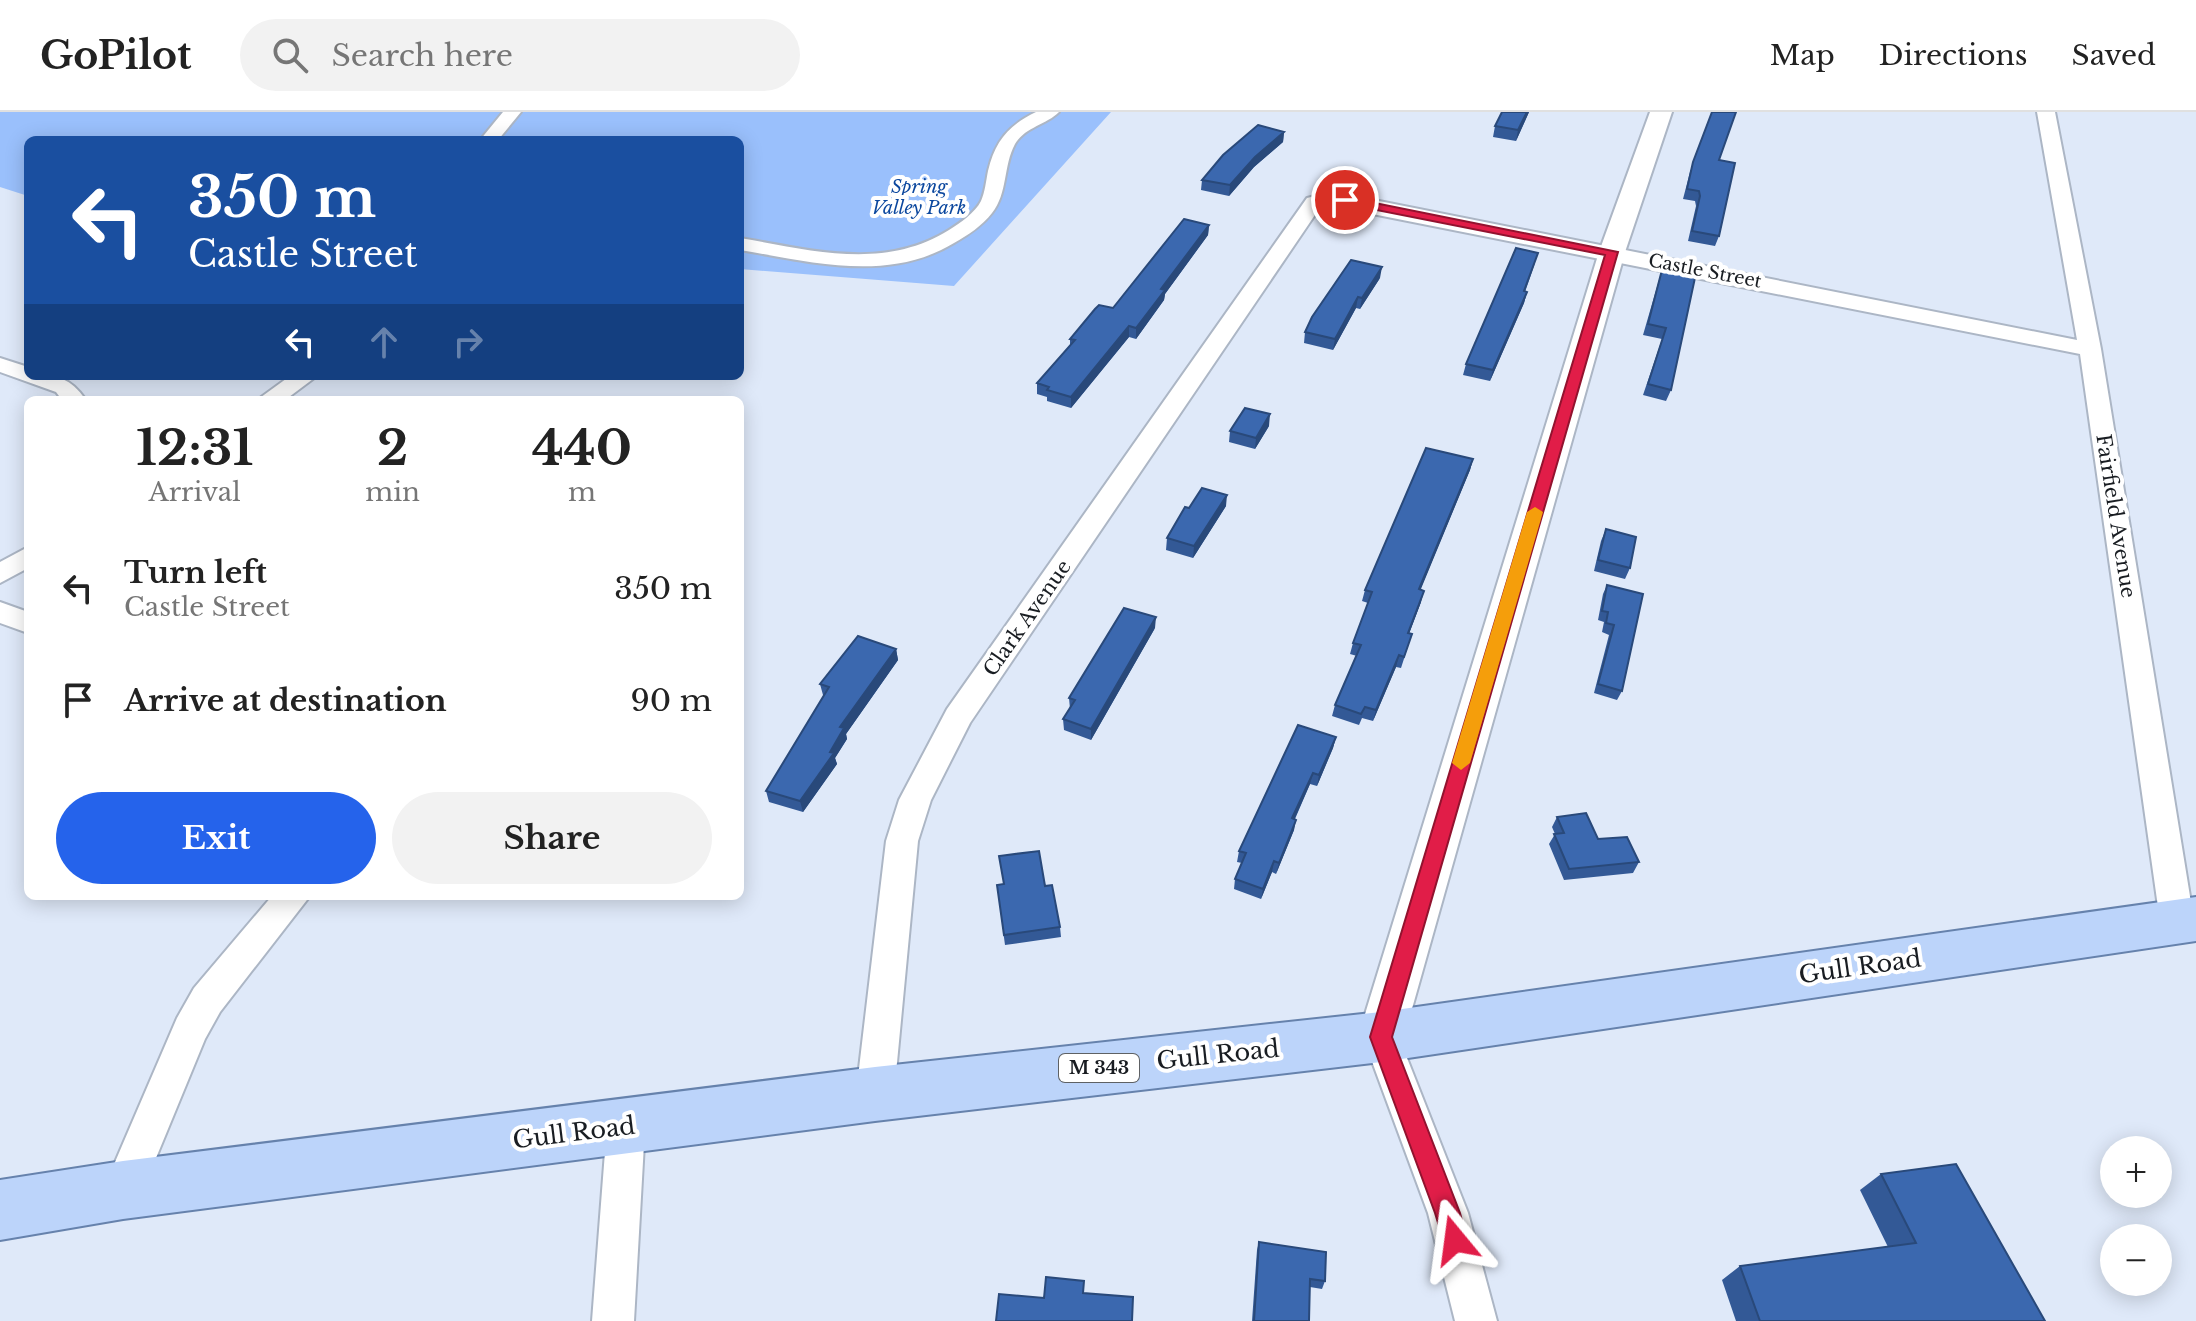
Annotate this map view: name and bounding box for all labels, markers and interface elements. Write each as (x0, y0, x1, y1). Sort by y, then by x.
search box (240, 19, 800, 91)
text: GoPilot (40, 32, 192, 79)
icon: search (268, 33, 312, 77)
text: Search here (332, 37, 513, 74)
text: Map (1770, 38, 1835, 73)
text: Directions (1879, 38, 2028, 73)
text: Saved (2072, 38, 2156, 73)
text: 350 m (188, 163, 376, 232)
pin (1311, 166, 1379, 234)
icon: left (56, 168, 160, 272)
park label: Spring Valley Park (872, 176, 966, 219)
icon: arrive (1323, 178, 1367, 222)
text: Castle Street (188, 232, 418, 277)
street label: Castle Street (1647, 249, 1764, 293)
icon: left (278, 320, 322, 364)
icon: ahead (362, 320, 406, 364)
icon: right (446, 320, 490, 364)
text: 12:31 (136, 418, 253, 478)
text: 2 (377, 418, 408, 478)
text: 440 (532, 418, 632, 478)
street label: Fairfield Avenue (2091, 432, 2141, 600)
text: Arrival (149, 476, 241, 508)
text: min (365, 476, 420, 508)
text: m (568, 476, 596, 508)
text: Turn left (124, 554, 267, 591)
street label: Clark Avenue (978, 555, 1076, 681)
icon: left (56, 566, 100, 610)
text: 350 m (614, 570, 712, 607)
text: Castle Street (124, 591, 290, 623)
icon: arrive (56, 678, 100, 722)
text: Arrive at destination (124, 682, 447, 719)
text: 90 m (630, 682, 712, 719)
button: Exit (56, 792, 376, 884)
button: Share (392, 792, 712, 884)
street label: Gull Road (1797, 944, 1923, 989)
street label: Gull Road (1155, 1034, 1281, 1075)
road number: M 343 (1059, 1054, 1139, 1082)
street label: Gull Road (511, 1111, 637, 1154)
map controls (2100, 1136, 2172, 1296)
button: + (2100, 1136, 2172, 1208)
position arrow (1413, 1198, 1497, 1282)
button: − (2100, 1224, 2172, 1296)

